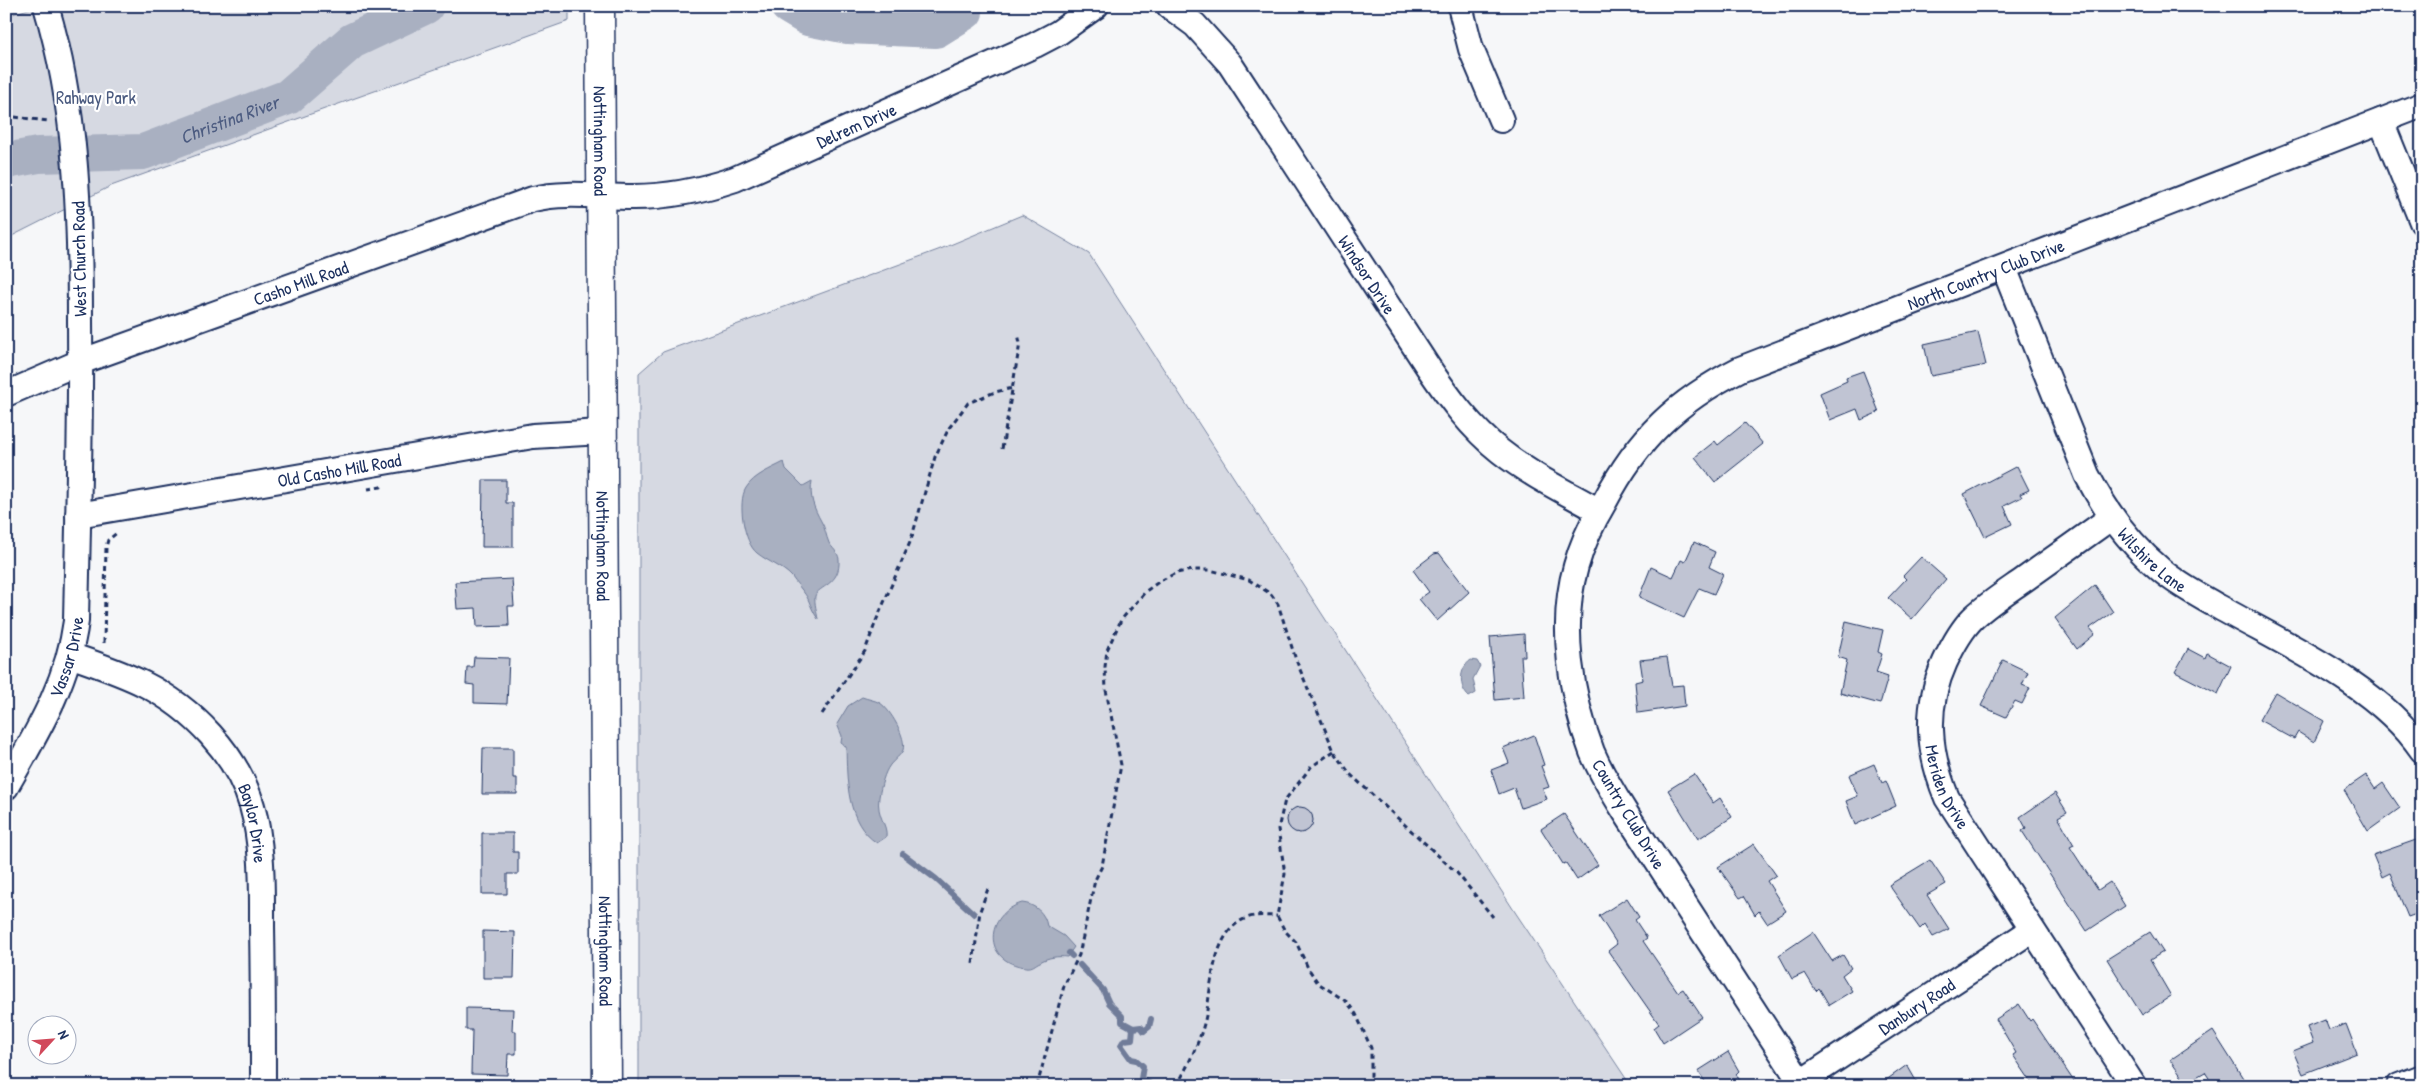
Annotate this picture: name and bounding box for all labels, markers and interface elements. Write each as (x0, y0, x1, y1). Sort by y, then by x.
park label: Rahway Park (56, 85, 137, 110)
street label: Nottingham Road (588, 86, 614, 196)
water label: Christina River (176, 88, 285, 150)
street label: Delrem Drive (812, 96, 900, 154)
street label: West Church Road (65, 201, 93, 317)
street label: Windsor Drive (1333, 230, 1402, 319)
street label: North Country Club Drive (1904, 232, 2068, 316)
street label: Casho Mill Road (250, 254, 351, 311)
street label: Old Casho Mill Road (275, 447, 403, 493)
street label: Nottingham Road (591, 491, 616, 601)
street label: Wilshire Lane (2112, 522, 2192, 598)
street label: Vassar Drive (43, 617, 89, 701)
street label: Meriden Drive (1920, 743, 1976, 833)
street label: Country Club Drive (1586, 754, 1672, 874)
street label: Baylor Drive (232, 779, 273, 864)
street label: Nottingham Road (593, 896, 619, 1006)
street label: Danbury Road (1873, 972, 1959, 1040)
north arrow (28, 1014, 78, 1064)
text: N (54, 1027, 75, 1042)

